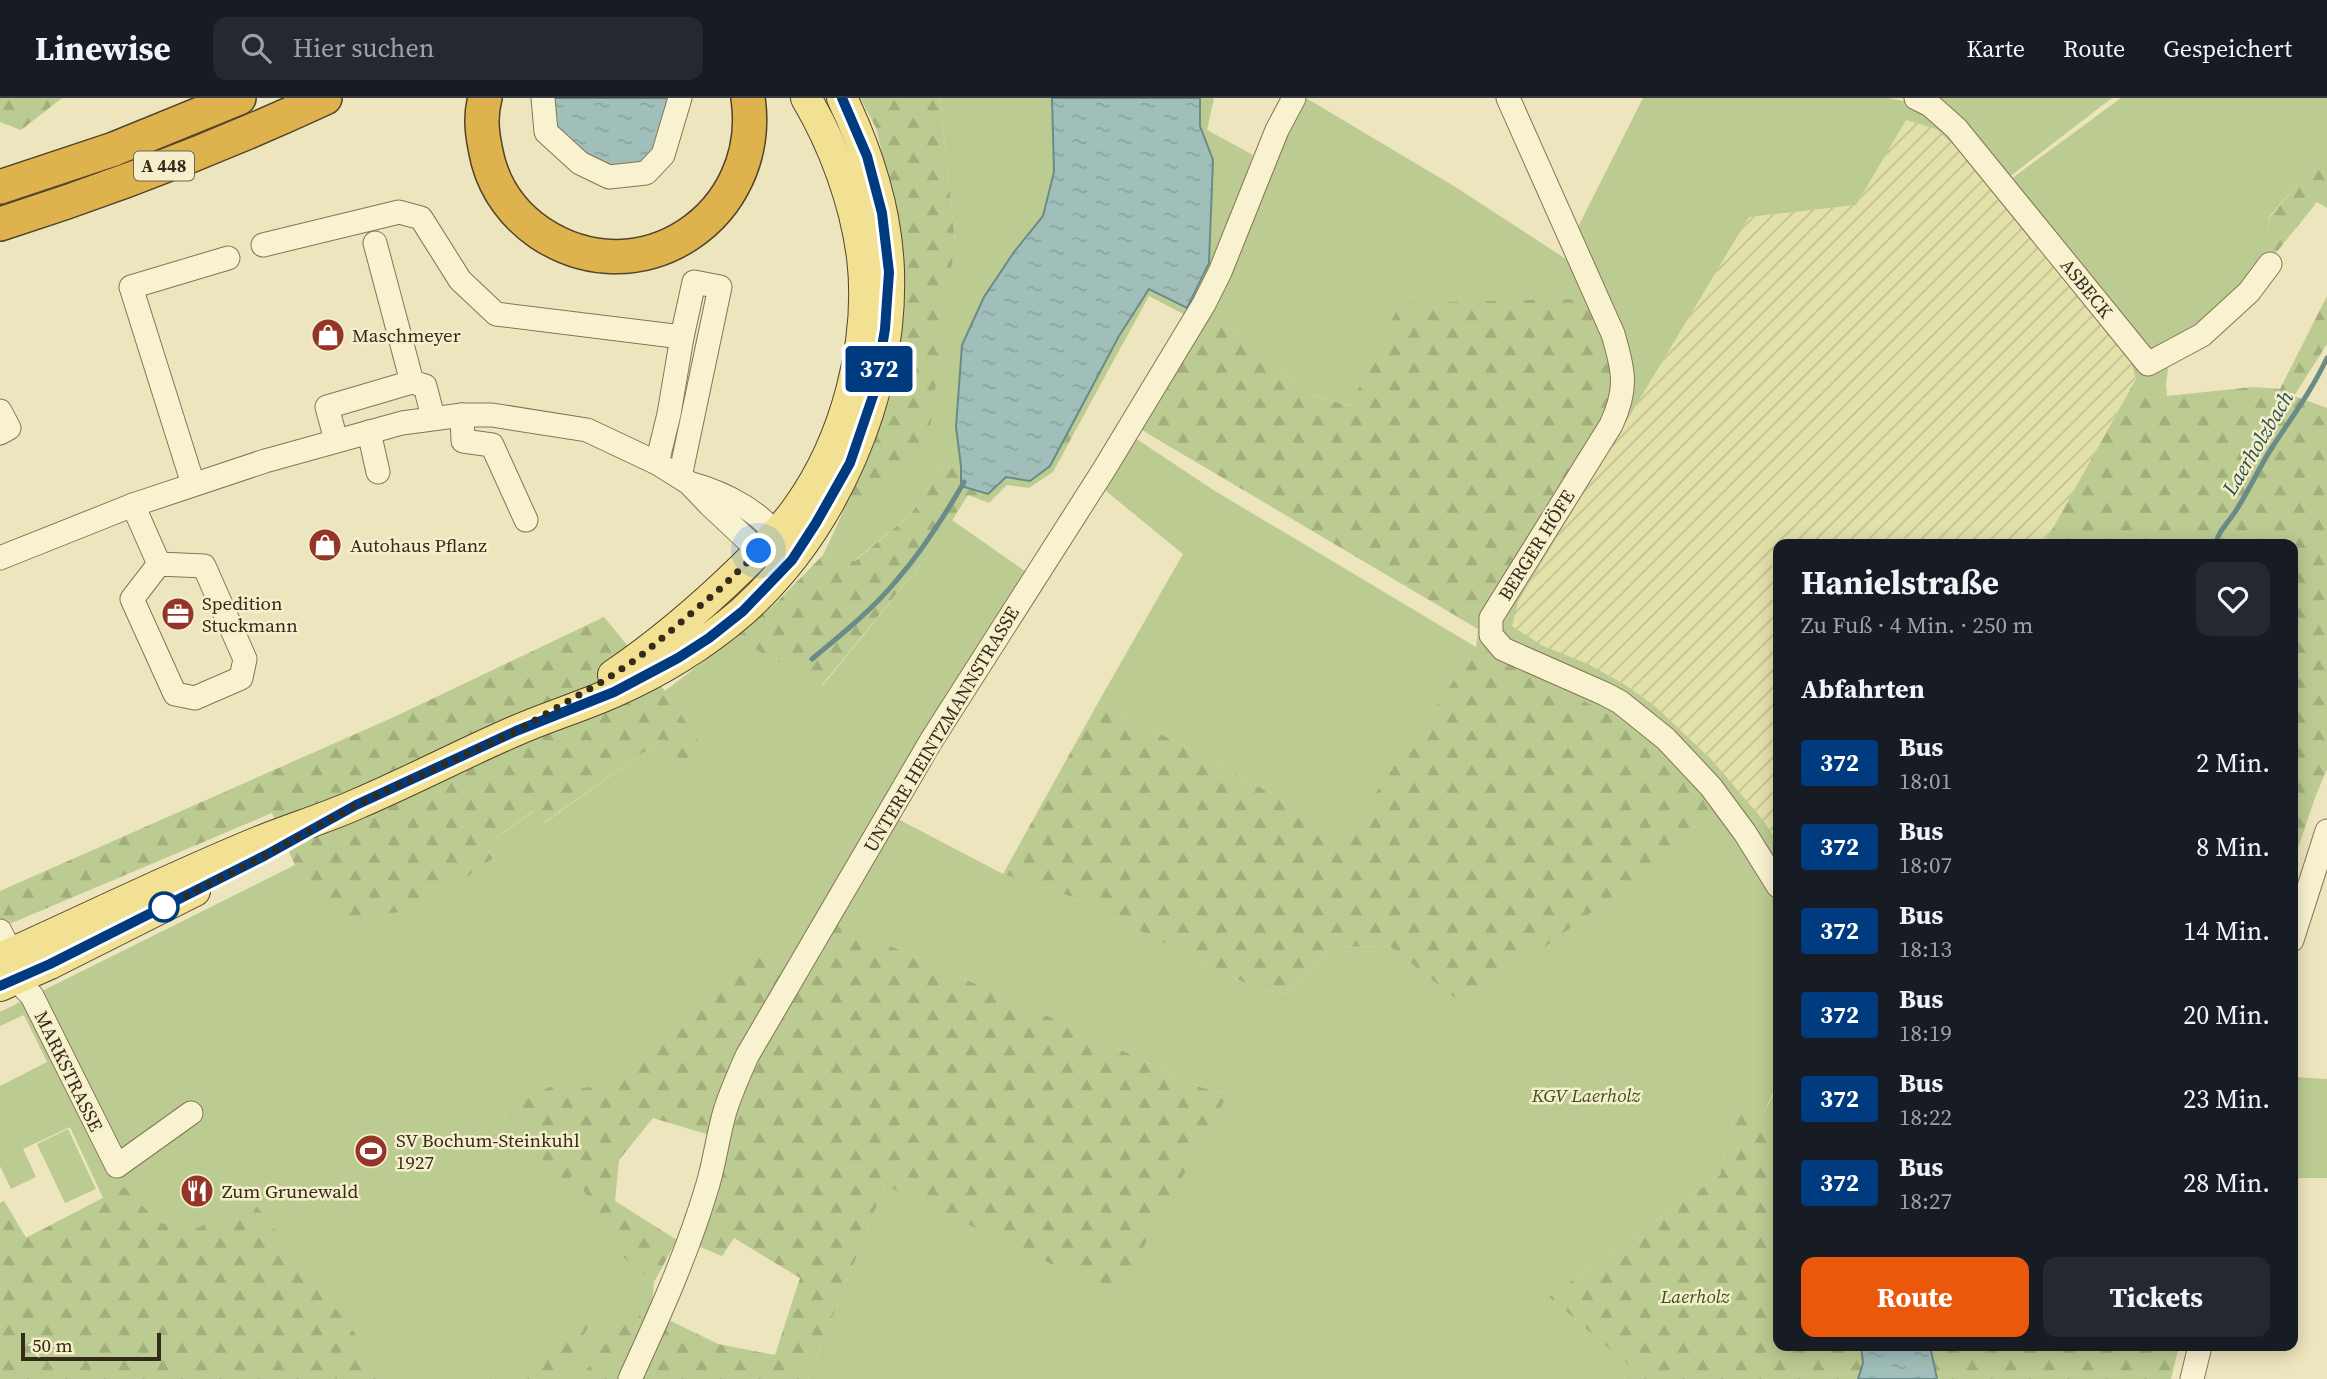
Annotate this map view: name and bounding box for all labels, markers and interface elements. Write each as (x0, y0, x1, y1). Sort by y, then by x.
search box (213, 17, 703, 80)
text: Linewise (35, 26, 171, 71)
icon: search (237, 29, 275, 67)
text: Hier suchen (293, 30, 434, 66)
text: Karte (1966, 32, 2025, 65)
text: Route (2063, 32, 2125, 65)
text: Gespeichert (2163, 32, 2292, 65)
road number: A 448 (134, 152, 194, 180)
street label: ASBECK (2055, 253, 2119, 324)
shop icon: Maschmeyer (309, 316, 347, 354)
place label: Maschmeyer (352, 322, 461, 348)
line badge: 372 (839, 346, 919, 392)
text: 372 (859, 352, 899, 385)
water label: Laerholzbach (2214, 385, 2300, 501)
street label: BERGER HÖFE (1492, 485, 1580, 605)
shop icon: Autohaus Pflanz (306, 526, 344, 564)
place label: Autohaus Pflanz (350, 532, 487, 558)
your location (741, 533, 776, 568)
text: Hanielstraße (1801, 560, 1999, 605)
button: heart (2196, 562, 2270, 636)
place label: Spedition Stuckmann (202, 590, 298, 638)
office icon: Spedition Stuckmann (159, 595, 197, 633)
street label: UNTERE HEINTZMANNSTRASSE (857, 601, 1025, 857)
text: Zu Fuß · 4 Min. · 250 m (1801, 609, 2033, 641)
text: Abfahrten (1801, 671, 1925, 707)
text: Bus (1899, 729, 1943, 765)
text: 2 Min. (2196, 745, 2270, 781)
text: 372 (1820, 746, 1859, 779)
text: 18:01 (1899, 765, 1952, 797)
text: Bus (1899, 813, 1943, 849)
text: 8 Min. (2196, 829, 2270, 865)
text: 372 (1820, 830, 1859, 863)
text: 18:07 (1899, 849, 1952, 881)
unlabelled marker (149, 892, 179, 922)
text: Bus (1899, 897, 1943, 933)
text: 14 Min. (2183, 913, 2270, 949)
text: 372 (1820, 914, 1859, 947)
text: 18:13 (1899, 933, 1952, 965)
text: Bus (1899, 981, 1943, 1017)
text: 20 Min. (2183, 997, 2270, 1033)
text: 372 (1820, 998, 1859, 1031)
street label: MARKSTRASSE (29, 1006, 109, 1136)
text: 18:19 (1899, 1017, 1952, 1049)
text: Bus (1899, 1065, 1943, 1101)
text: 23 Min. (2183, 1081, 2270, 1117)
park label: KGV Laerholz (1531, 1082, 1641, 1108)
text: 372 (1820, 1082, 1859, 1115)
text: 18:22 (1899, 1101, 1952, 1133)
place label: SV Bochum-Steinkuhl 1927 (396, 1127, 580, 1175)
sports icon: SV Bochum-Steinkuhl 1927 (352, 1132, 390, 1170)
text: Bus (1899, 1149, 1943, 1185)
text: 28 Min. (2183, 1165, 2270, 1201)
text: 372 (1820, 1166, 1859, 1199)
restaurant icon: Zum Grunewald (178, 1172, 216, 1210)
place label: Zum Grunewald (222, 1178, 359, 1204)
text: 18:27 (1899, 1185, 1952, 1217)
button: Route (1801, 1257, 2029, 1337)
button: Tickets (2043, 1257, 2270, 1337)
park label: Laerholz (1659, 1283, 1731, 1309)
scale bar (21, 1330, 161, 1362)
text: 50 m (32, 1332, 73, 1358)

